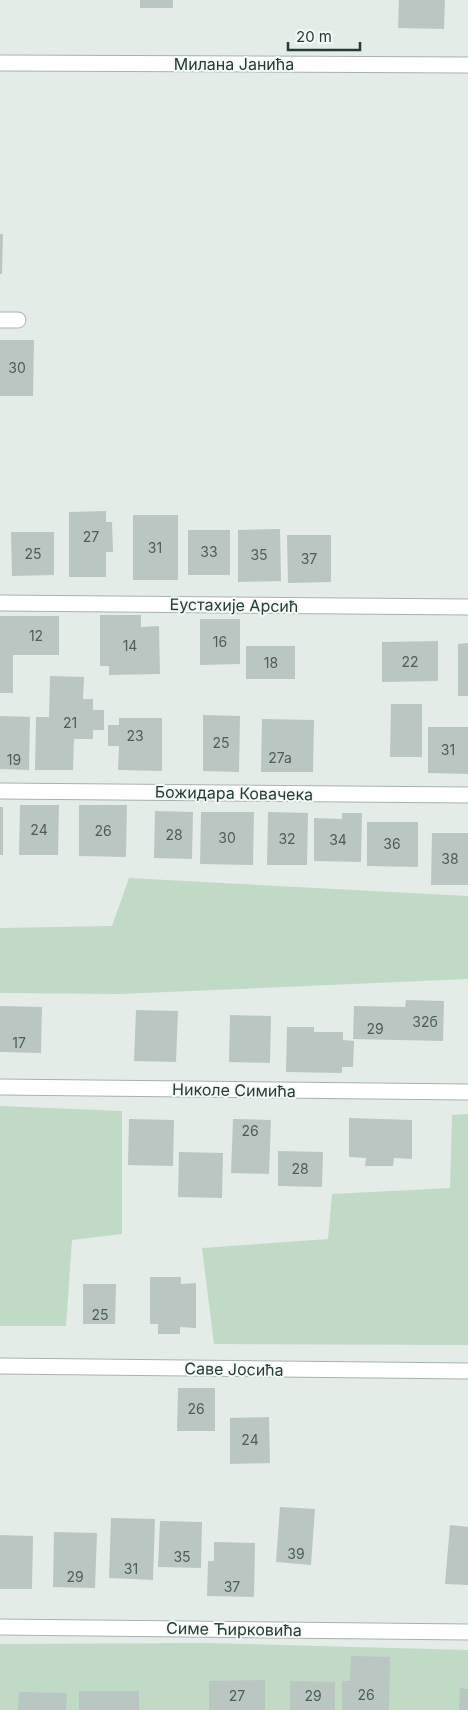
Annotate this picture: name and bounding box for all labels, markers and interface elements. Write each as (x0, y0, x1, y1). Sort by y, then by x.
scale bar (288, 20, 360, 52)
text: 20 m (296, 27, 332, 46)
street label: Милана Јанића (174, 54, 294, 74)
house number: 30 (8, 359, 26, 376)
house number: 27 (83, 528, 99, 545)
house number: 31 (148, 539, 162, 556)
house number: 33 (200, 543, 218, 560)
house number: 25 (24, 545, 42, 562)
house number: 35 (250, 546, 268, 563)
house number: 37 (301, 550, 317, 567)
street label: Еустахије Арсић (169, 594, 299, 616)
house number: 12 (29, 627, 43, 644)
house number: 16 (213, 633, 227, 650)
house number: 14 (123, 637, 137, 654)
house number: 22 (401, 653, 419, 670)
house number: 18 (264, 654, 278, 671)
house number: 21 (63, 714, 77, 731)
house number: 23 (126, 727, 144, 744)
house number: 25 (212, 734, 230, 751)
house number: 31 (441, 741, 455, 758)
house number: 27a (268, 749, 292, 766)
house number: 19 (7, 751, 21, 768)
street label: Божидара Ковачека (155, 782, 313, 804)
house number: 24 (30, 821, 48, 838)
house number: 26 (94, 822, 112, 839)
house number: 28 (165, 826, 183, 843)
house number: 30 (218, 829, 236, 846)
house number: 32 (278, 830, 296, 847)
house number: 34 (329, 831, 347, 848)
house number: 36 (383, 835, 401, 852)
house number: 38 (441, 850, 459, 867)
house number: 32б (412, 1013, 438, 1030)
house number: 29 (366, 1020, 384, 1037)
house number: 17 (12, 1034, 26, 1051)
street label: Николе Симића (172, 1079, 296, 1101)
house number: 26 (241, 1122, 259, 1139)
house number: 28 (291, 1160, 309, 1177)
house number: 25 (91, 1306, 109, 1323)
street label: Саве Јосића (184, 1358, 284, 1380)
house number: 26 (187, 1400, 205, 1417)
house number: 24 (241, 1431, 259, 1448)
house number: 39 (287, 1545, 305, 1562)
house number: 35 (173, 1548, 191, 1565)
house number: 31 (124, 1560, 138, 1577)
house number: 29 (66, 1568, 84, 1585)
house number: 37 (224, 1578, 240, 1595)
street label: Симе Ћирковића (166, 1618, 302, 1640)
house number: 26 (357, 1686, 375, 1703)
house number: 27 (229, 1687, 245, 1704)
house number: 29 (304, 1687, 322, 1704)

